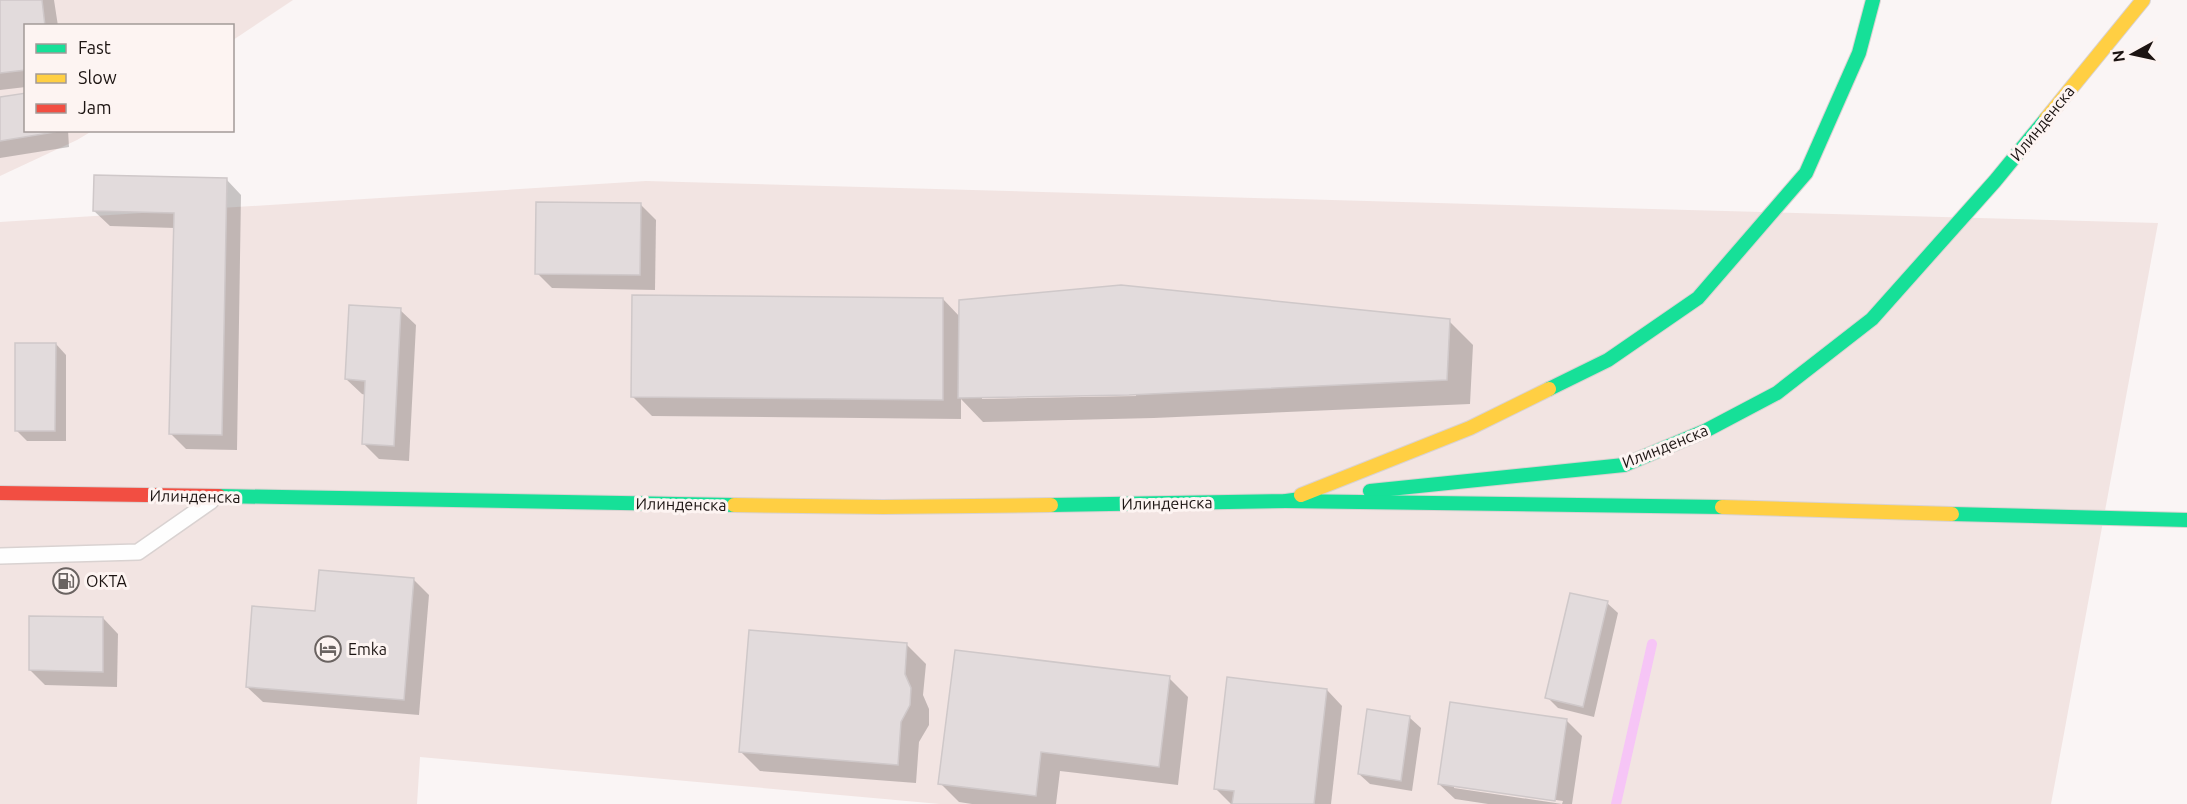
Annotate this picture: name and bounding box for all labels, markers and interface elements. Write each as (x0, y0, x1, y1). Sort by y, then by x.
legend (24, 24, 234, 132)
north arrow (2103, 24, 2163, 84)
text: Fast (78, 37, 111, 57)
text: N (2108, 49, 2128, 63)
text: Slow (78, 67, 117, 87)
street label: Илинденска (2006, 82, 2078, 164)
text: Jam (78, 97, 112, 117)
street label: Илинденска (1619, 421, 1711, 471)
street label: Илинденска (149, 486, 241, 506)
street label: Илинденска (1121, 493, 1213, 513)
street label: Илинденска (635, 494, 727, 514)
fuel station icon: ОКТА (51, 566, 81, 596)
place label: ОКТА (86, 572, 128, 590)
hotel icon: Emka (313, 634, 343, 664)
place label: Emka (348, 640, 387, 658)

